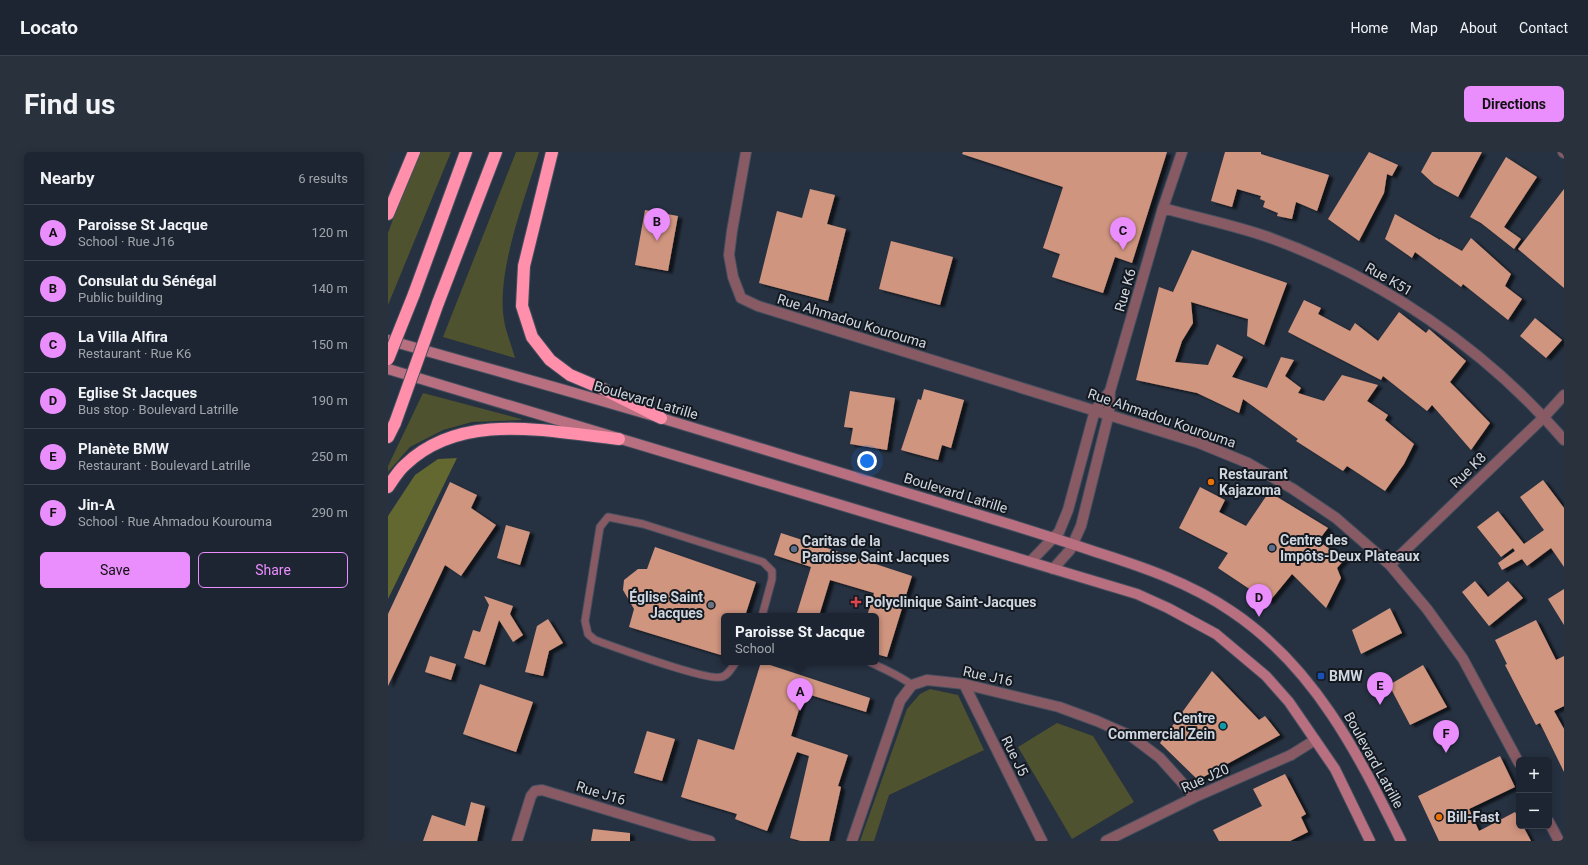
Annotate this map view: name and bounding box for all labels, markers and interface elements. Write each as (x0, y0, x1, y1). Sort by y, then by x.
text: Locato (20, 16, 78, 39)
text: Home (1350, 20, 1388, 36)
text: Map (1410, 20, 1438, 36)
text: About (1460, 20, 1497, 36)
text: Contact (1519, 20, 1568, 36)
button: Directions (1464, 86, 1564, 122)
text: Find us (24, 88, 115, 121)
text: Nearby (40, 168, 95, 188)
text: 6 results (298, 171, 348, 186)
pin: B (644, 208, 670, 241)
text: Paroisse St Jacque (78, 216, 208, 234)
pin: C (1110, 217, 1136, 250)
text: A (49, 225, 57, 240)
text: 120 m (311, 225, 348, 240)
text: School · Rue J16 (78, 234, 175, 249)
street label: Rue K51 (1363, 259, 1415, 299)
street label: Rue K6 (1111, 267, 1139, 313)
text: Consulat du Sénégal (78, 272, 217, 290)
text: B (49, 281, 57, 296)
text: 140 m (311, 281, 348, 296)
text: Public building (78, 290, 163, 305)
street label: Rue Ahmadou Kourouma (775, 291, 929, 351)
text: La Villa Alfira (78, 328, 168, 346)
text: C (49, 337, 57, 352)
text: 150 m (311, 337, 348, 352)
text: Restaurant · Rue K6 (78, 346, 191, 361)
street label: Boulevard Latrille (592, 377, 700, 423)
text: Eglise St Jacques (78, 384, 197, 402)
street label: Rue Ahmadou Kourouma (1086, 385, 1238, 451)
text: D (49, 393, 57, 408)
text: 190 m (311, 393, 348, 408)
text: Bus stop · Boulevard Latrille (78, 402, 238, 417)
text: Planète BMW (78, 440, 169, 458)
text: E (49, 449, 57, 464)
text: 250 m (311, 449, 348, 464)
street label: Rue K8 (1447, 449, 1489, 491)
your location (857, 451, 877, 471)
text: Restaurant · Boulevard Latrille (78, 458, 250, 473)
place label: Restaurant Kajazoma (1219, 466, 1288, 498)
street label: Boulevard Latrille (902, 470, 1010, 516)
marker: Restaurant Kajazoma (1206, 477, 1216, 487)
text: Jin-A (78, 496, 115, 514)
text: F (49, 505, 57, 520)
text: 290 m (311, 505, 348, 520)
text: School · Rue Ahmadou Kourouma (78, 514, 272, 529)
place label: Centre des Impôts-Deux Plateaux (1280, 532, 1420, 564)
place label: Caritas de la Paroisse Saint Jacques (802, 533, 949, 565)
marker: Centre des Impôts-Deux Plateaux (1267, 543, 1277, 553)
marker: Caritas de la Paroisse Saint Jacques (789, 544, 799, 554)
button: Save (40, 552, 190, 588)
button: Share (198, 552, 348, 588)
pin: D (1246, 584, 1272, 617)
place label: Église Saint Jacques (629, 588, 703, 621)
place label: Polyclinique Saint-Jacques (865, 594, 1037, 610)
marker: Polyclinique Saint-Jacques (850, 596, 862, 608)
marker: Église Saint Jacques (706, 600, 716, 610)
popup (721, 613, 879, 665)
text: Paroisse St Jacque (735, 623, 865, 641)
text: School (735, 641, 775, 656)
street label: Rue J16 (962, 663, 1015, 689)
place label: BMW (1329, 668, 1363, 684)
marker: BMW (1316, 671, 1326, 681)
pin: E (1367, 672, 1393, 705)
pin: A (787, 678, 813, 711)
street label: Boulevard Latrille (1341, 709, 1407, 811)
place label: Centre Commercial Zein (1108, 710, 1215, 742)
pin: F (1433, 720, 1459, 753)
marker: Centre Commercial Zein (1218, 721, 1228, 731)
street label: Rue J5 (998, 733, 1032, 779)
map controls (1516, 757, 1552, 829)
button: + (1516, 757, 1552, 793)
street label: Rue J20 (1179, 760, 1232, 796)
street label: Rue J16 (574, 778, 628, 808)
button: − (1516, 793, 1552, 829)
place label: Bill-Fast (1447, 809, 1500, 825)
marker: Bill-Fast (1434, 812, 1444, 822)

